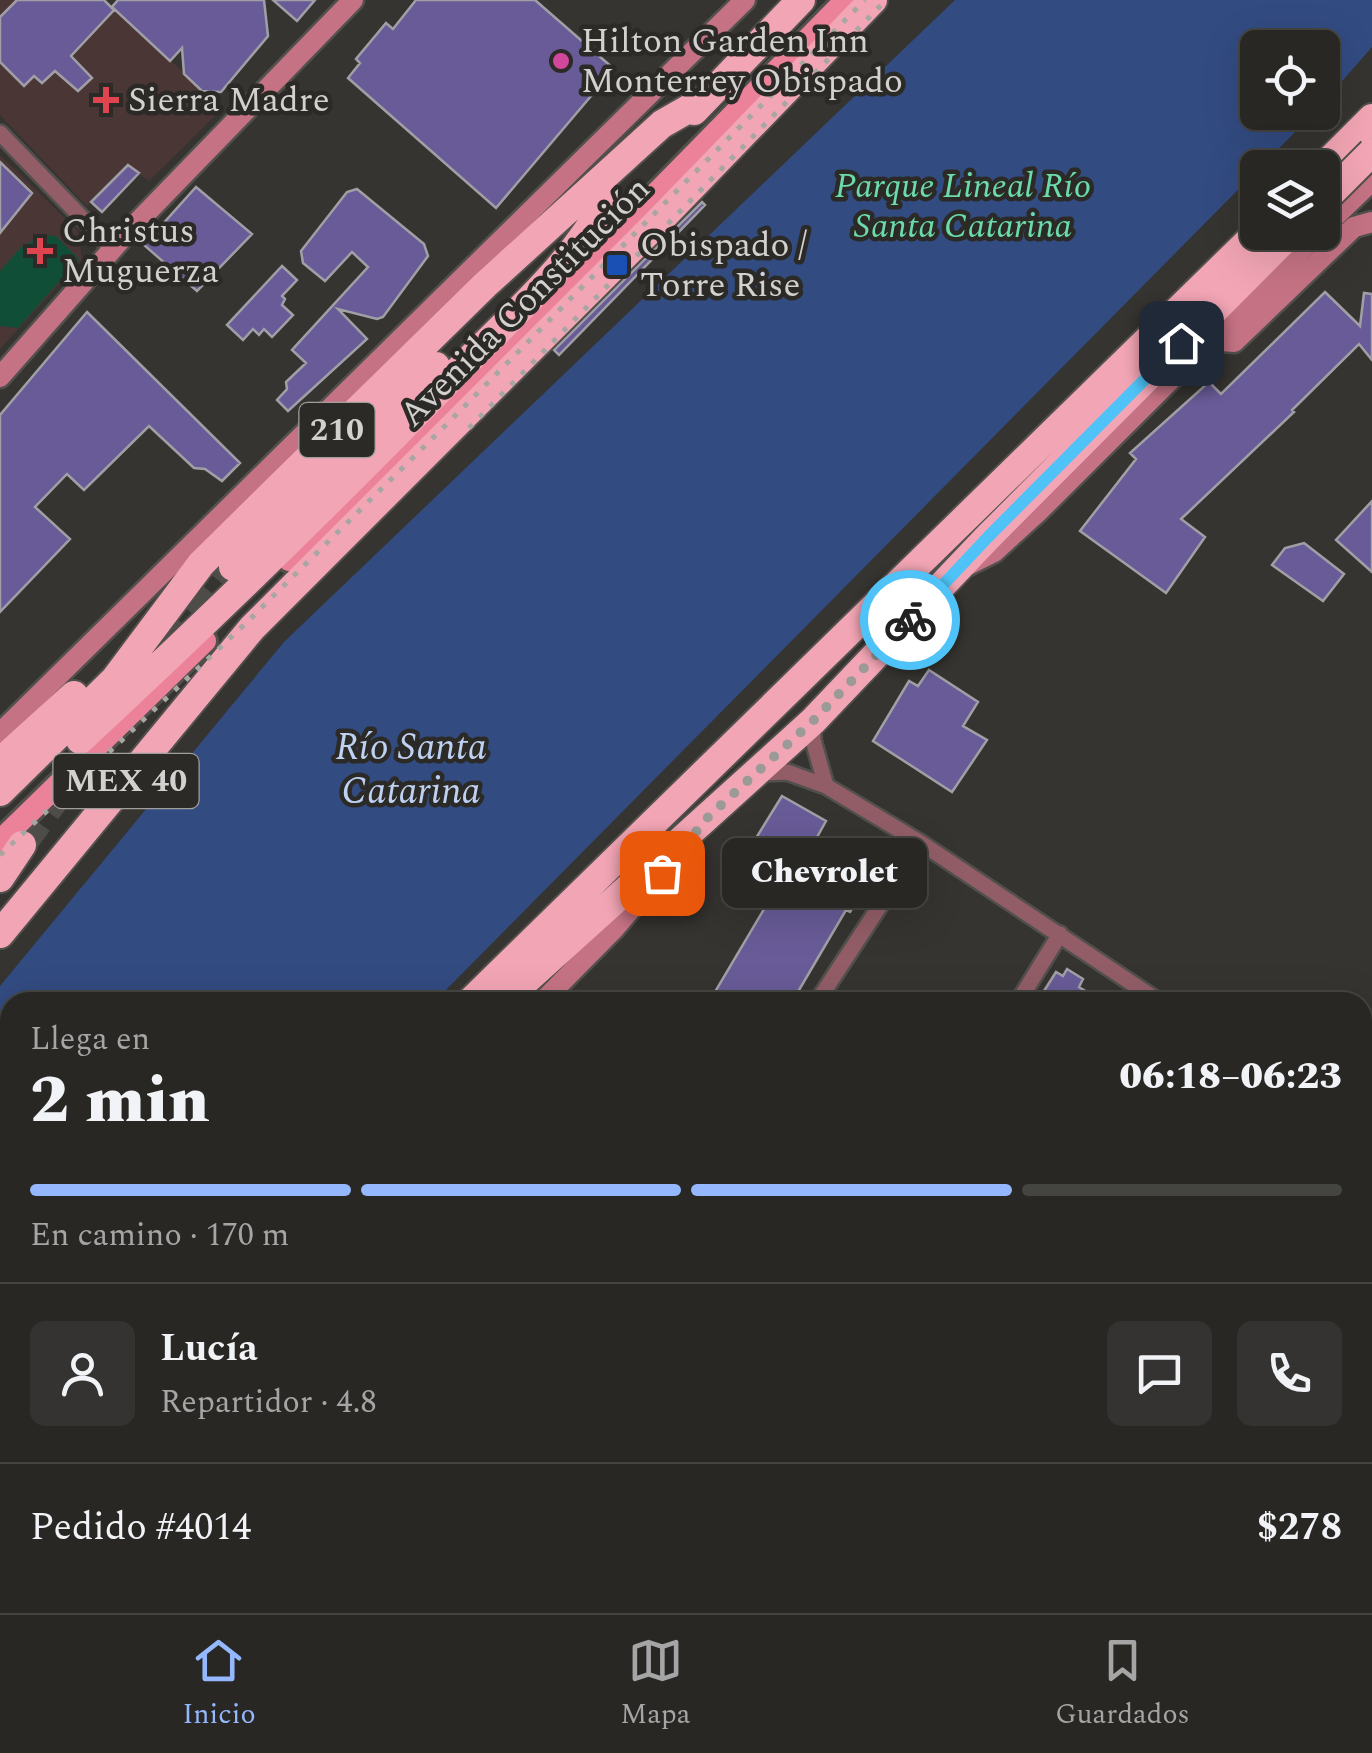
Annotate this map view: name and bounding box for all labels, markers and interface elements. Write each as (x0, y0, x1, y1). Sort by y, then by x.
place label: Hilton Garden Inn Monterrey Obispado (581, 15, 903, 108)
map controls (1240, 30, 1340, 250)
button: locate (1240, 30, 1340, 130)
marker: Hilton Garden Inn Monterrey Obispado (550, 50, 572, 72)
place label: Sierra Madre (128, 74, 330, 127)
marker: Sierra Madre (93, 87, 119, 113)
button: layers (1240, 150, 1340, 250)
park label: Parque Lineal Río Santa Catarina (835, 160, 1091, 253)
street label: Avenida Constitución (387, 164, 663, 440)
place label: Christus Muguerza (62, 205, 219, 298)
place label: Obispado / Torre Rise (640, 219, 807, 312)
marker: Christus Muguerza (27, 238, 53, 264)
marker: Obispado / Torre Rise (604, 252, 630, 278)
pin (1139, 301, 1224, 386)
icon: home (1154, 316, 1209, 371)
road number: 210 (300, 403, 374, 457)
courier (860, 570, 960, 670)
icon: bike (883, 593, 938, 648)
water label: Río Santa Catarina (335, 719, 487, 821)
road number: MEX 40 (54, 754, 198, 808)
pin (620, 831, 705, 916)
callout: Chevrolet (722, 838, 927, 908)
icon: bag (635, 846, 690, 901)
text: Chevrolet (751, 848, 898, 897)
text: Llega en (30, 1015, 150, 1064)
text: 06:18–06:23 (1119, 1048, 1342, 1106)
text: 2 min (30, 1052, 210, 1151)
text: En camino · 170 m (30, 1211, 289, 1260)
text: Lucía (160, 1320, 258, 1378)
button: person (30, 1321, 135, 1426)
button: chat (1107, 1321, 1212, 1426)
button: phone (1237, 1321, 1342, 1426)
text: Repartidor · 4.8 (160, 1378, 377, 1427)
text: Pedido #4014 (30, 1499, 251, 1557)
text: $278 (1257, 1499, 1342, 1557)
tab: Inicio (182, 1633, 256, 1736)
tab: Mapa (620, 1633, 691, 1736)
tab: Guardados (1055, 1633, 1190, 1736)

